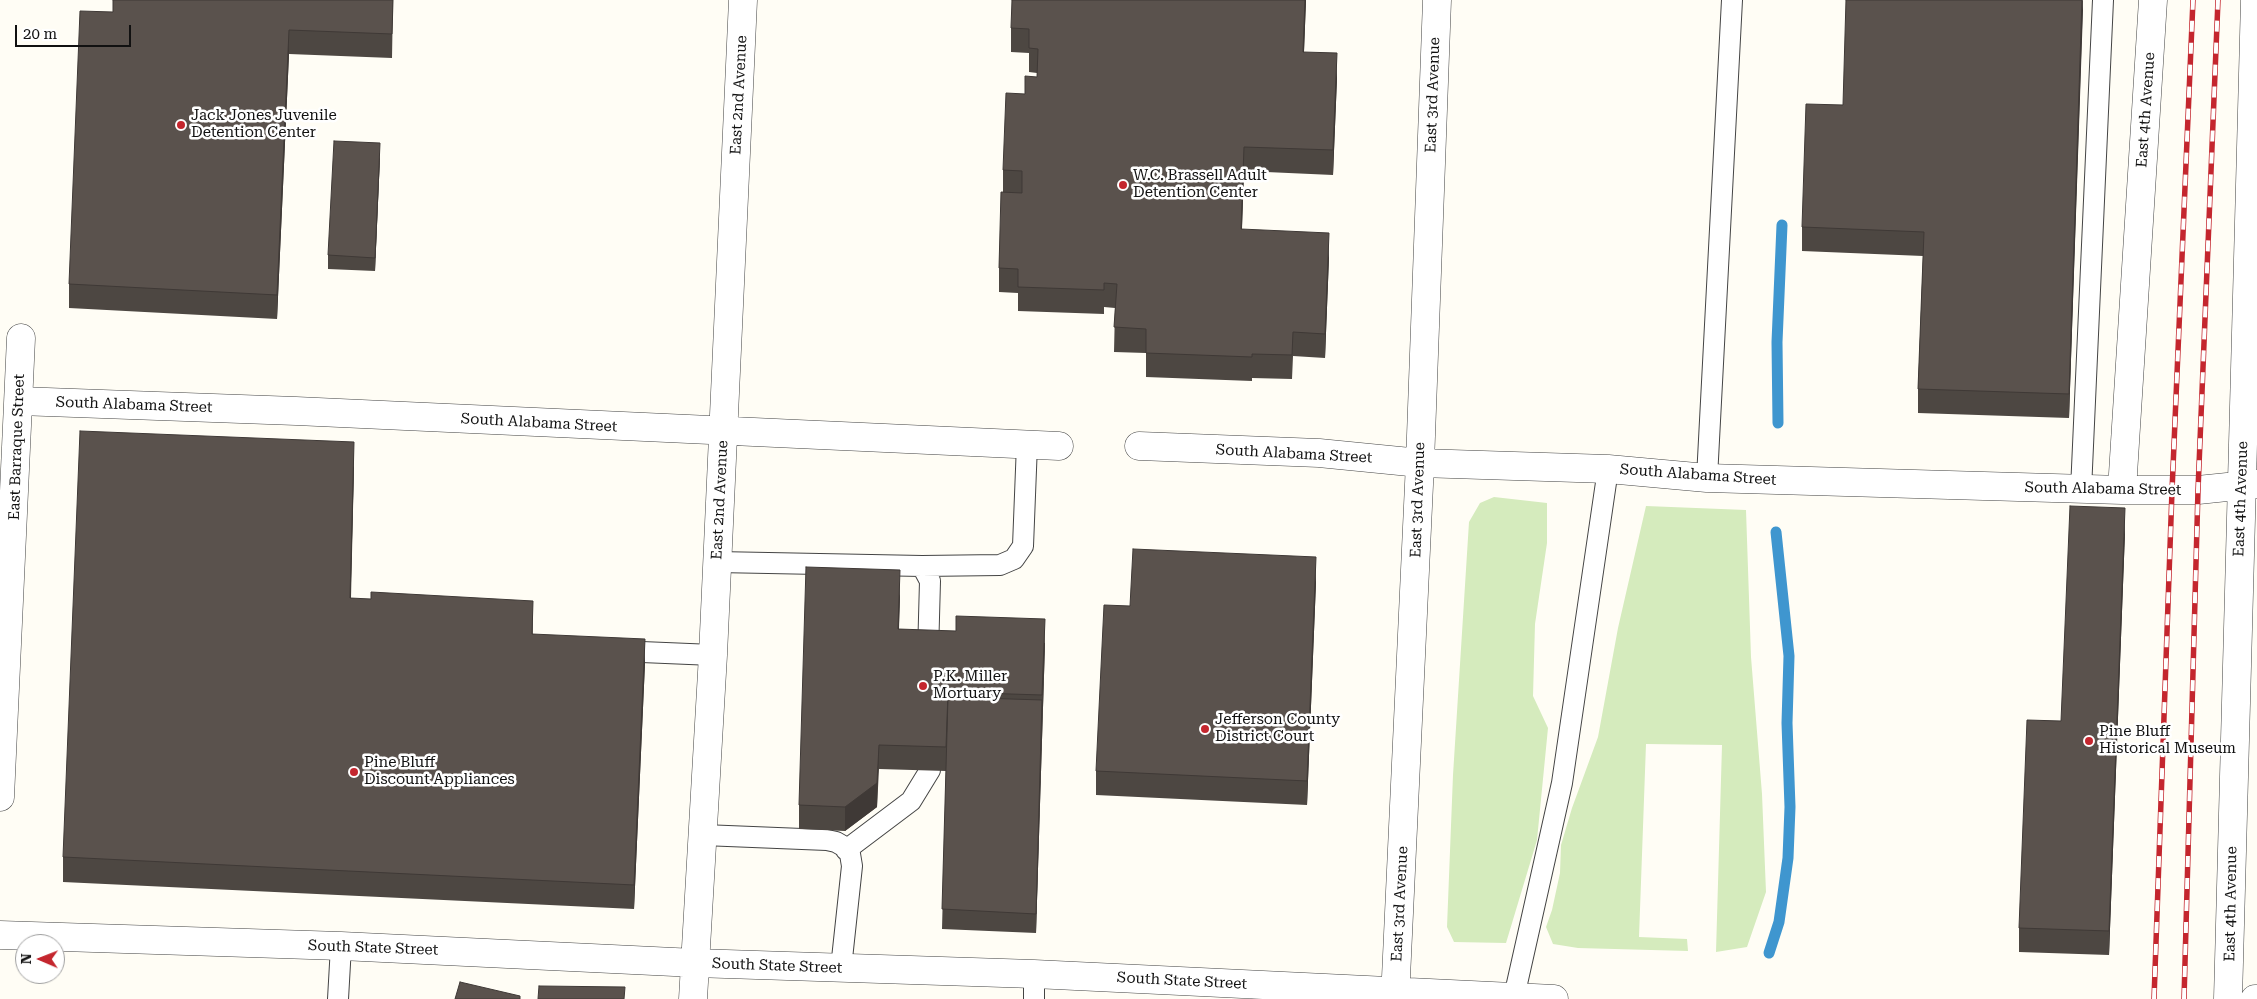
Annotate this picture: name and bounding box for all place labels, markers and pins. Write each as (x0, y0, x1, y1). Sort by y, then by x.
place label: Jack Jones Juvenile Detention Center (191, 107, 337, 142)
marker: Jack Jones Juvenile Detention Center (175, 119, 187, 131)
place label: W.C. Brassell Adult Detention Center (1133, 167, 1267, 202)
marker: W.C. Brassell Adult Detention Center (1117, 179, 1129, 191)
place label: P.K. Miller Mortuary (933, 668, 1007, 703)
marker: P.K. Miller Mortuary (917, 680, 929, 692)
place label: Jefferson County District Court (1215, 711, 1340, 746)
marker: Jefferson County District Court (1199, 723, 1211, 735)
place label: Pine Bluff Historical Museum (2099, 723, 2236, 758)
marker: Pine Bluff Historical Museum (2083, 735, 2095, 747)
place label: Pine Bluff Discount Appliances (364, 754, 515, 789)
marker: Pine Bluff Discount Appliances (348, 766, 360, 778)

